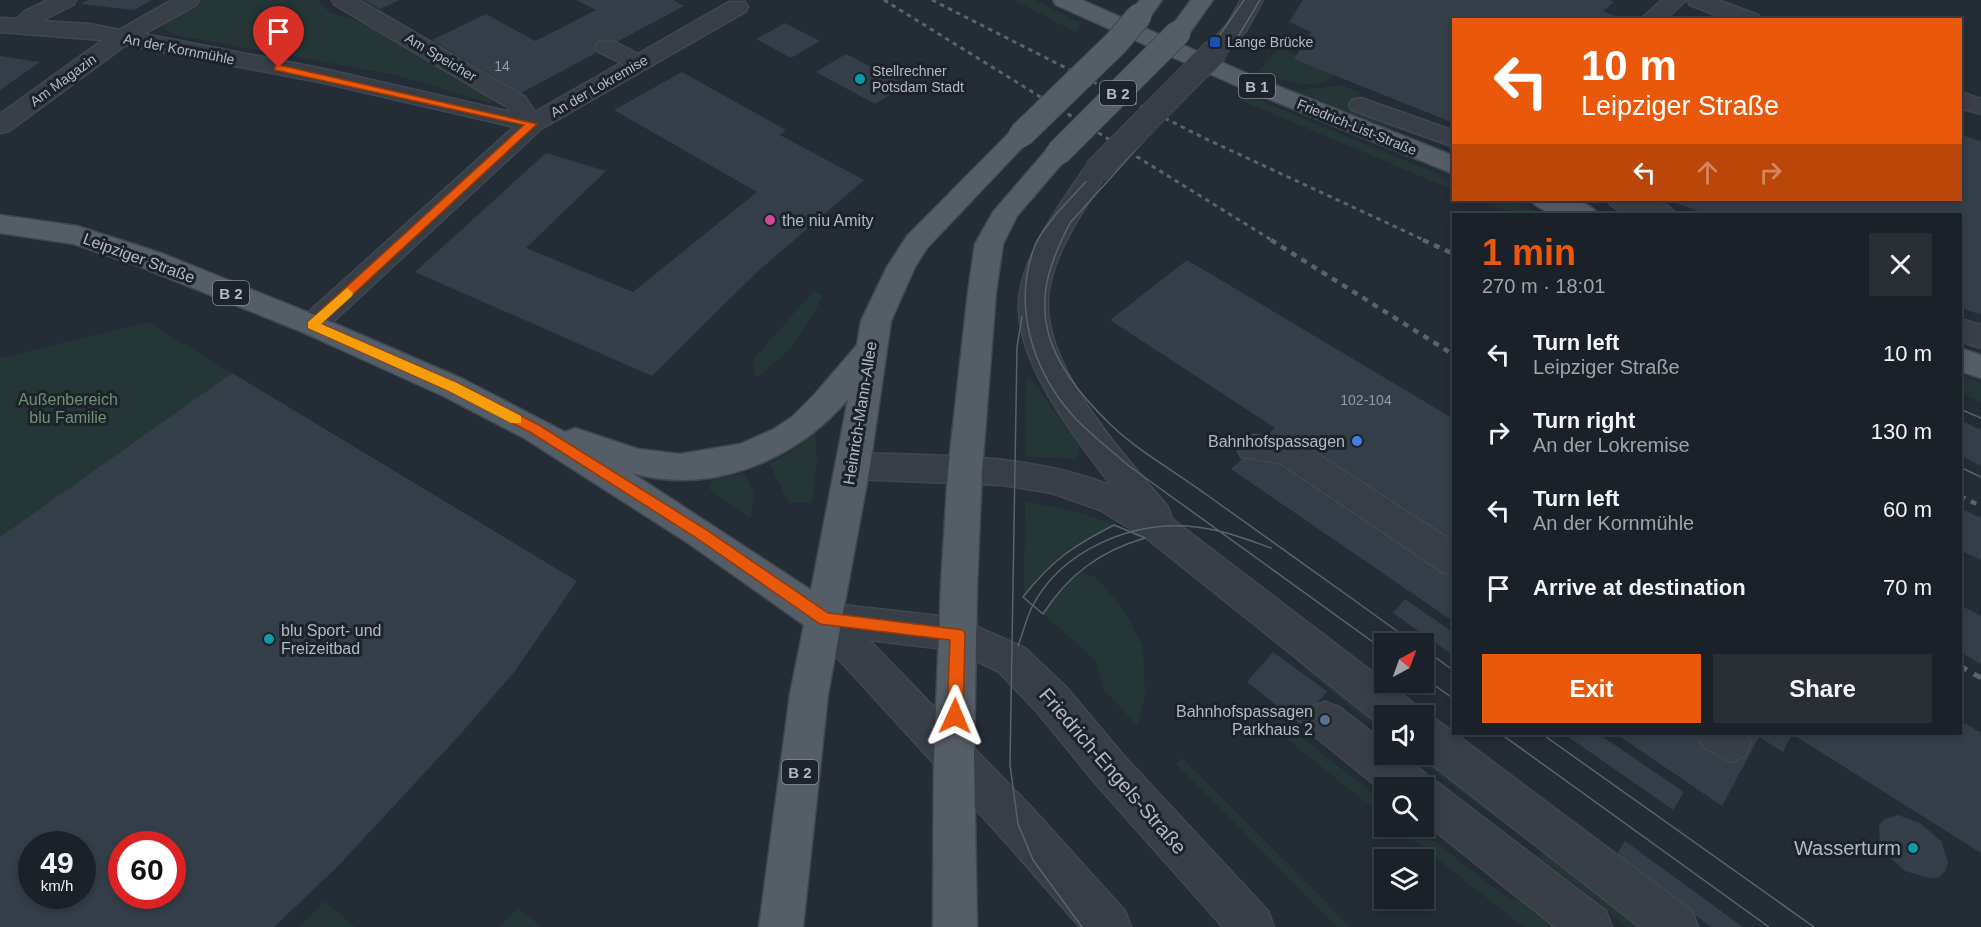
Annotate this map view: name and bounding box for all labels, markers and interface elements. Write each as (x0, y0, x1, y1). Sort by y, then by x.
pin (253, 6, 304, 68)
icon: arrive (262, 15, 295, 48)
street label: An der Kornmühle (122, 30, 236, 68)
street label: Am Speicher (403, 30, 480, 85)
place label: Lange Brücke (1227, 34, 1314, 50)
marker: Lange Brücke (1208, 35, 1222, 49)
icon: left (1482, 42, 1560, 120)
text: 10 m (1581, 42, 1677, 89)
street label: Am Magazin (27, 51, 99, 109)
street label: An der Lokremise (547, 52, 651, 120)
house number: 14 (494, 58, 510, 74)
place label: Stellrechner Potsdam Stadt (872, 63, 964, 95)
marker: Stellrechner Potsdam Stadt (853, 72, 867, 86)
road number: B 1 (1239, 74, 1275, 98)
road number: B 2 (1100, 81, 1136, 105)
text: Leipziger Straße (1581, 91, 1779, 121)
street label: Friedrich-List-Straße (1295, 96, 1419, 158)
icon: left (1628, 156, 1661, 189)
icon: ahead (1691, 156, 1724, 189)
icon: right (1754, 156, 1787, 189)
place label: the niu Amity (782, 212, 874, 229)
marker: the niu Amity (763, 213, 777, 227)
street label: Leipziger Straße (81, 230, 197, 286)
text: 1 min (1482, 232, 1576, 273)
button: close (1869, 233, 1932, 296)
text: 270 m · 18:01 (1482, 275, 1605, 297)
road number: B 2 (213, 281, 249, 305)
text: Turn left (1533, 330, 1619, 355)
icon: left (1482, 338, 1515, 371)
street label: Heinrich-Mann-Allee (840, 340, 880, 486)
text: 10 m (1883, 341, 1932, 366)
text: Leipziger Straße (1533, 356, 1680, 378)
park label: Außenbereich blu Familie (18, 391, 118, 426)
house number: 102-104 (1340, 392, 1392, 408)
text: Turn right (1533, 408, 1635, 433)
icon: right (1482, 416, 1515, 449)
text: 130 m (1871, 419, 1932, 444)
place label: Bahnhofspassagen (1208, 433, 1345, 450)
marker: Bahnhofspassagen (1350, 434, 1364, 448)
text: An der Lokremise (1533, 434, 1690, 456)
text: Turn left (1533, 486, 1619, 511)
icon: left (1482, 494, 1515, 527)
text: 60 m (1883, 497, 1932, 522)
text: An der Kornmühle (1533, 512, 1694, 534)
icon: arrive (1482, 572, 1515, 605)
text: Arrive at destination (1533, 575, 1746, 600)
text: 70 m (1883, 575, 1932, 600)
place label: blu Sport- und Freizeitbad (281, 622, 382, 657)
marker: blu Sport- und Freizeitbad (262, 632, 276, 646)
north arrow (1374, 633, 1434, 693)
map controls (1374, 633, 1434, 909)
button: Exit (1482, 654, 1701, 723)
button: Share (1713, 654, 1932, 723)
position arrow (923, 684, 987, 748)
street label: Friedrich-Engels-Straße (1035, 684, 1191, 858)
place label: Bahnhofspassagen Parkhaus 2 (1176, 703, 1313, 738)
button: sound (1374, 705, 1434, 765)
marker: Bahnhofspassagen Parkhaus 2 (1318, 713, 1332, 727)
road number: B 2 (782, 760, 818, 784)
button: search (1374, 777, 1434, 837)
speed limit sign: 60 (108, 831, 186, 909)
place label: Wasserturm (1794, 837, 1901, 859)
marker: Wasserturm (1906, 841, 1920, 855)
text: 49 (40, 846, 74, 879)
button: layers (1374, 849, 1434, 909)
text: km/h (41, 877, 73, 894)

